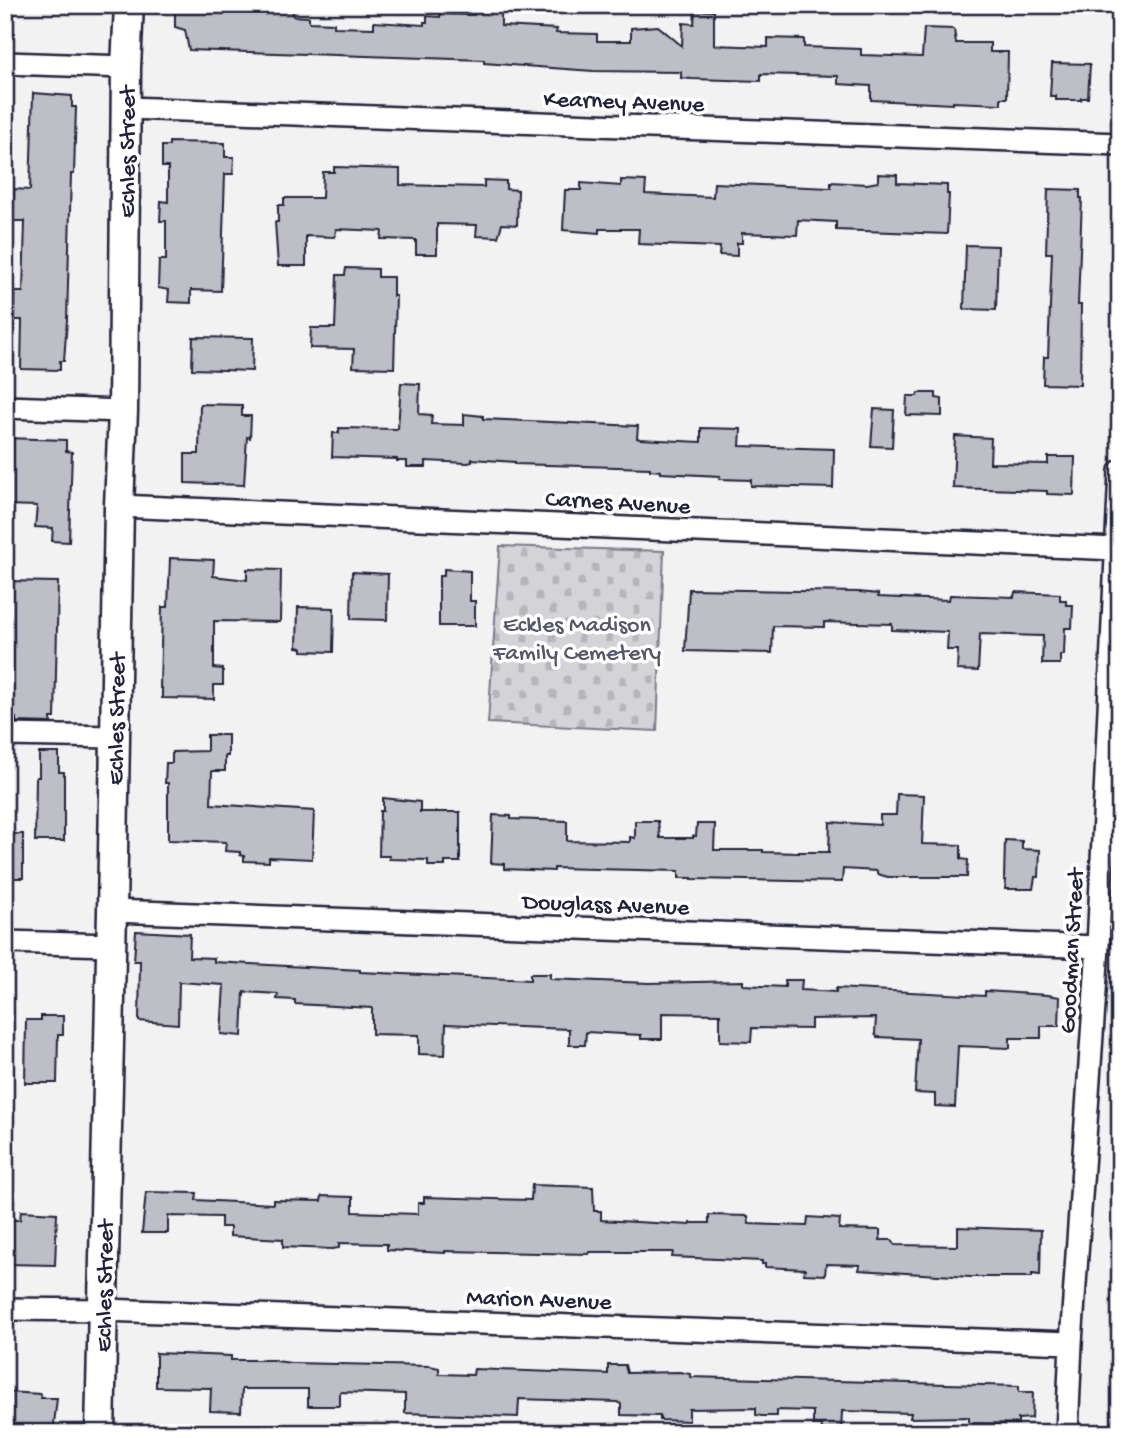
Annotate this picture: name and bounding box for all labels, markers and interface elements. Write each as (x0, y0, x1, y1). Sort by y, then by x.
street label: Echles Street (115, 84, 144, 218)
street label: Kearney Avenue (543, 86, 705, 121)
street label: Carnes Avenue (545, 486, 692, 523)
park label: Eckles Madison Family Cemetery (492, 612, 661, 669)
street label: Echles Street (103, 651, 134, 785)
street label: Goodman Street (1055, 866, 1092, 1035)
street label: Douglass Avenue (520, 889, 691, 924)
street label: Echles Street (91, 1218, 122, 1352)
street label: Marion Avenue (466, 1284, 613, 1319)

